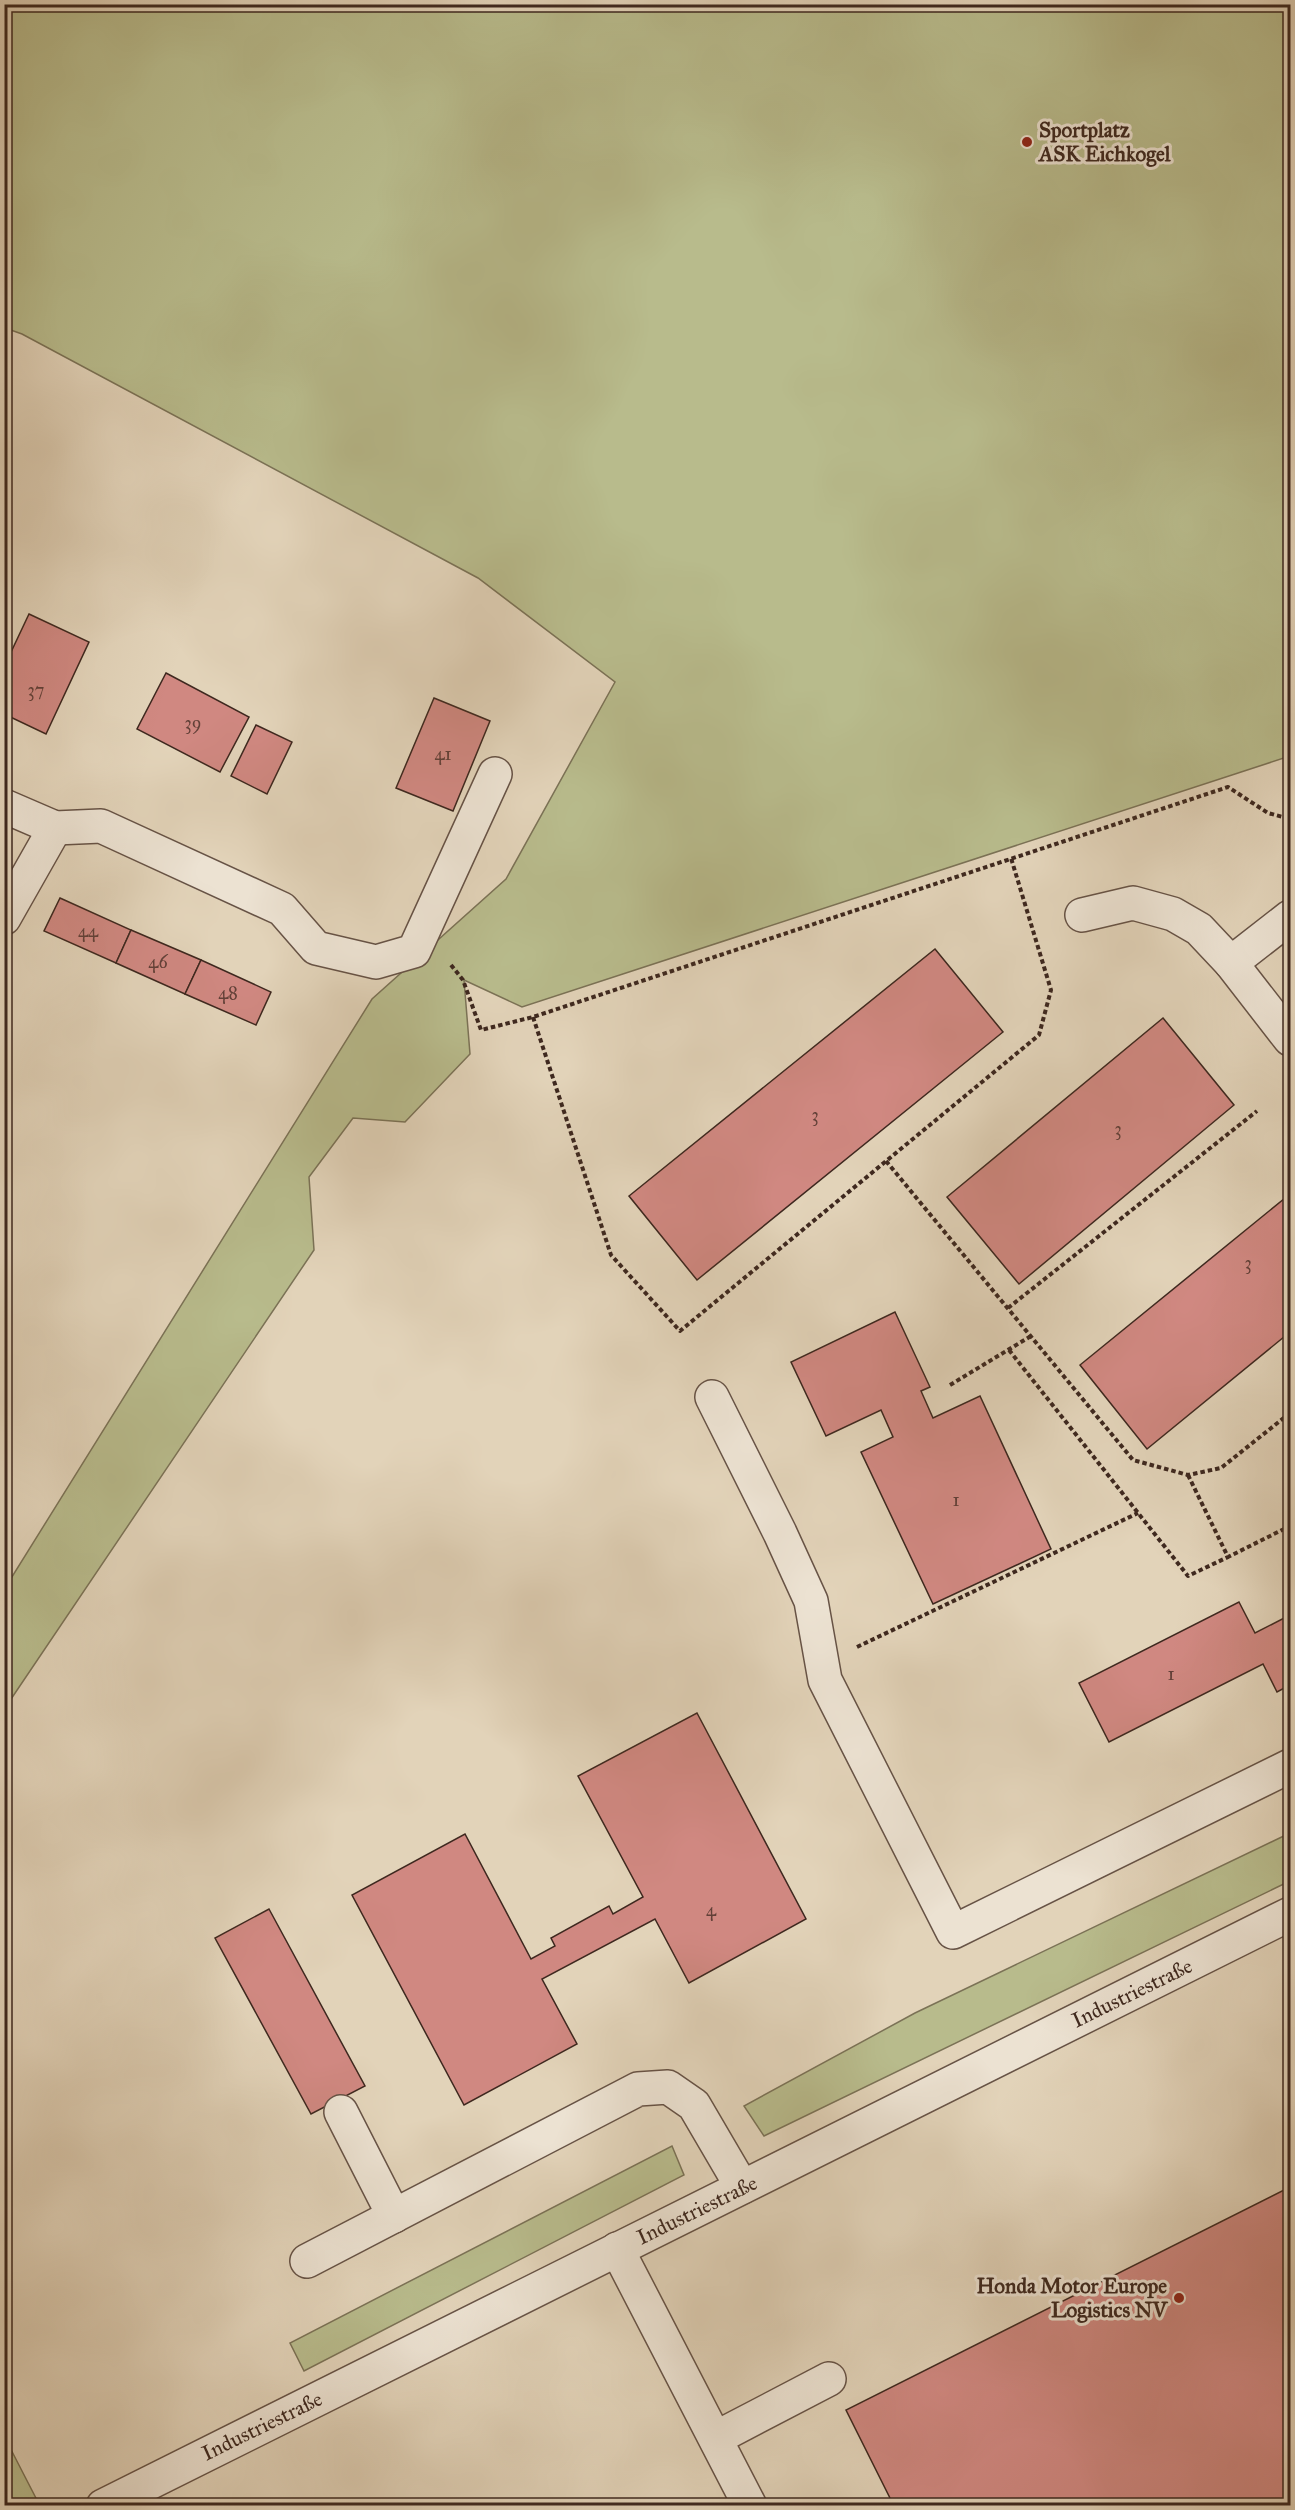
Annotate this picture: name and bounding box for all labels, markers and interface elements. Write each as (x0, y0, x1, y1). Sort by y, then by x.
place label: Sportplatz ASK Eichkogel (1037, 117, 1172, 167)
marker: Sportplatz ASK Eichkogel (1020, 135, 1034, 149)
house number: 37 (28, 679, 44, 701)
house number: 39 (185, 712, 201, 734)
house number: 41 (434, 743, 452, 765)
house number: 44 (78, 920, 99, 942)
house number: 46 (148, 951, 168, 973)
house number: 48 (218, 982, 238, 1004)
house number: 3 (811, 1104, 819, 1126)
house number: 3 (1114, 1118, 1122, 1140)
house number: 3 (1244, 1252, 1252, 1274)
house number: 1 (952, 1489, 960, 1511)
house number: 1 (1167, 1663, 1175, 1685)
house number: 4 (706, 1899, 717, 1921)
street label: Industriestraße (1067, 1953, 1197, 2033)
street label: Industriestraße (632, 2170, 762, 2250)
place label: Honda Motor Europe Logistics NV (976, 2273, 1168, 2323)
marker: Honda Motor Europe Logistics NV (1172, 2291, 1186, 2305)
street label: Industriestraße (197, 2386, 327, 2466)

